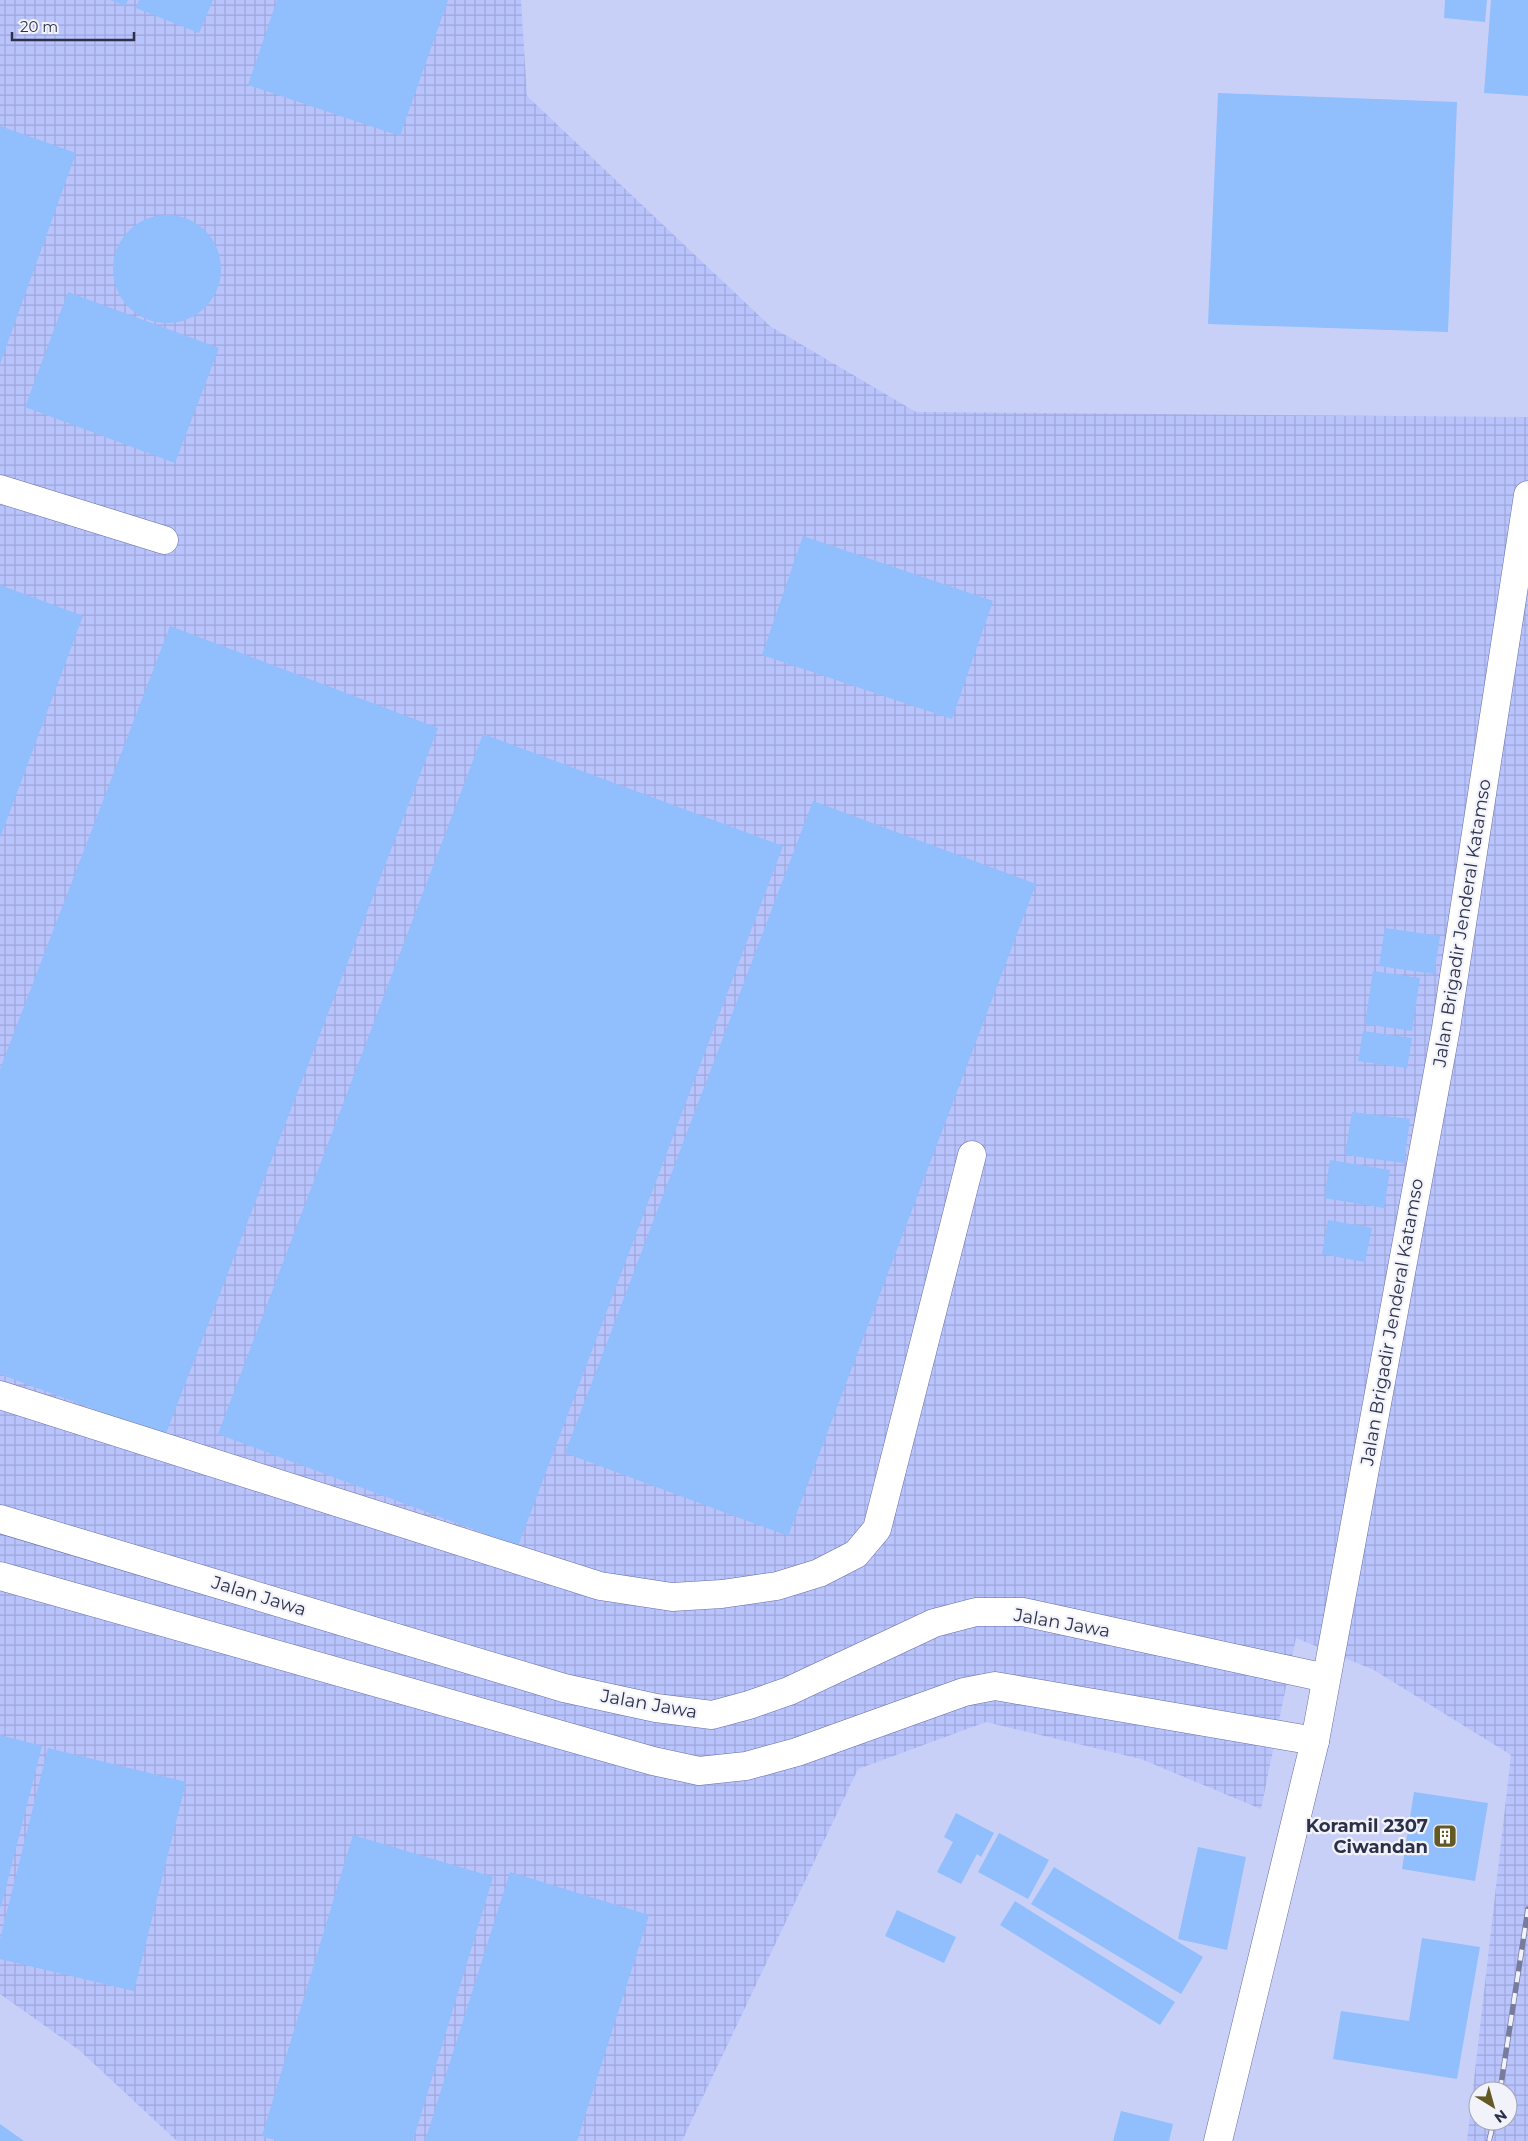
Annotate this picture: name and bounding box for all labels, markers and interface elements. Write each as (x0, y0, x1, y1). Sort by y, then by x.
scale bar (12, 10, 135, 42)
text: 20 m (20, 17, 58, 36)
street label: Jalan Brigadir Jenderal Katamso (1428, 778, 1496, 1069)
street label: Jalan Brigadir Jenderal Katamso (1356, 1177, 1428, 1468)
street label: Jalan Jawa (208, 1571, 309, 1621)
street label: Jalan Jawa (1011, 1604, 1112, 1642)
street label: Jalan Jawa (598, 1685, 699, 1723)
place label: Koramil 2307 Ciwandan (1306, 1815, 1428, 1858)
building icon: Koramil 2307 Ciwandan (1432, 1823, 1458, 1849)
north arrow (1468, 2081, 1518, 2131)
text: N (1491, 2106, 1511, 2127)

